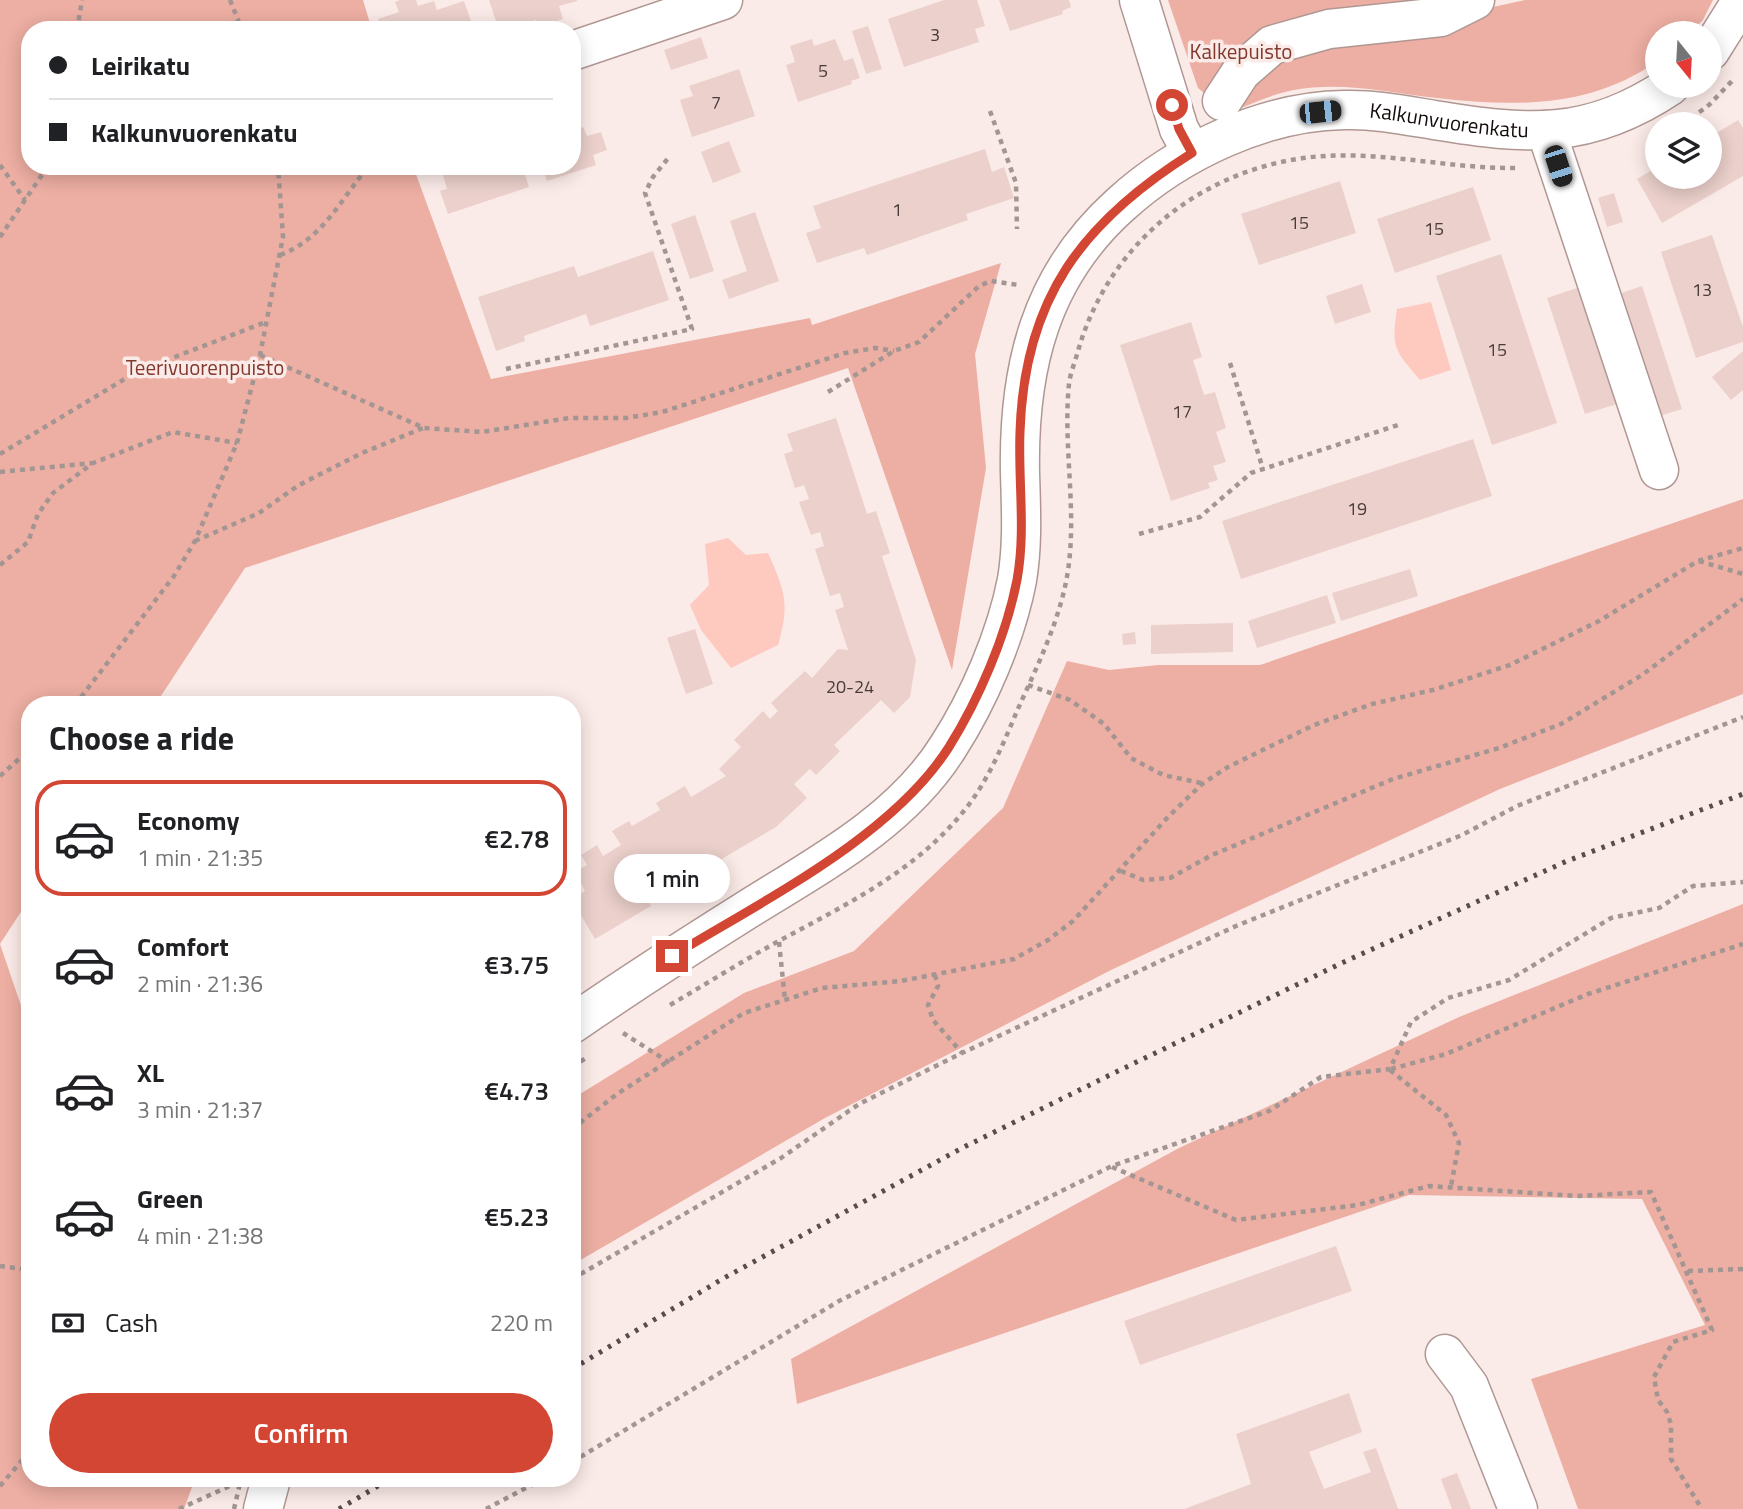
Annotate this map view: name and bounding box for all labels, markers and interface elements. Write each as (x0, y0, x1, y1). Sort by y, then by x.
house number: 3 (930, 21, 940, 48)
north arrow (1645, 21, 1722, 98)
map controls (1645, 21, 1722, 189)
park label: Kalkepuisto (1190, 35, 1292, 67)
text: Leirikatu (91, 46, 190, 85)
house number: 5 (818, 57, 828, 84)
house number: 7 (711, 89, 721, 116)
route start (1156, 89, 1188, 121)
street label: Kalkunvuorenkatu (1368, 94, 1529, 145)
car (1299, 99, 1342, 125)
button: layers (1645, 112, 1722, 189)
text: Kalkunvuorenkatu (91, 113, 298, 152)
car (1542, 143, 1575, 189)
house number: 1 (892, 196, 902, 223)
house number: 15 (1289, 209, 1309, 236)
house number: 15 (1424, 215, 1444, 242)
house number: 13 (1692, 276, 1712, 303)
house number: 15 (1487, 336, 1507, 363)
park label: Teerivuorenpuisto (126, 351, 284, 383)
house number: 17 (1172, 398, 1192, 425)
house number: 19 (1347, 495, 1367, 522)
house number: 20-24 (826, 673, 874, 700)
text: Choose a ride (49, 714, 234, 762)
text: Economy (137, 801, 239, 840)
icon: car (53, 807, 116, 870)
text: €2.78 (485, 819, 549, 858)
text: 1 min · 21:35 (137, 840, 263, 875)
callout: 1 min (614, 855, 730, 904)
text: 1 min (644, 861, 700, 896)
text: Comfort (137, 927, 229, 966)
icon: car (53, 933, 116, 996)
route end (656, 940, 688, 972)
text: €3.75 (485, 945, 549, 984)
text: 2 min · 21:36 (137, 966, 263, 1001)
text: XL (137, 1053, 164, 1092)
icon: car (53, 1059, 116, 1122)
text: €4.73 (485, 1071, 549, 1110)
text: 3 min · 21:37 (137, 1092, 263, 1127)
text: Green (137, 1179, 203, 1218)
icon: car (53, 1185, 116, 1248)
text: €5.23 (485, 1197, 549, 1236)
text: 4 min · 21:38 (137, 1218, 263, 1253)
text: Cash (105, 1303, 158, 1342)
icon: cash (49, 1304, 87, 1342)
text: 220 m (490, 1305, 553, 1340)
button: Confirm (49, 1393, 553, 1473)

